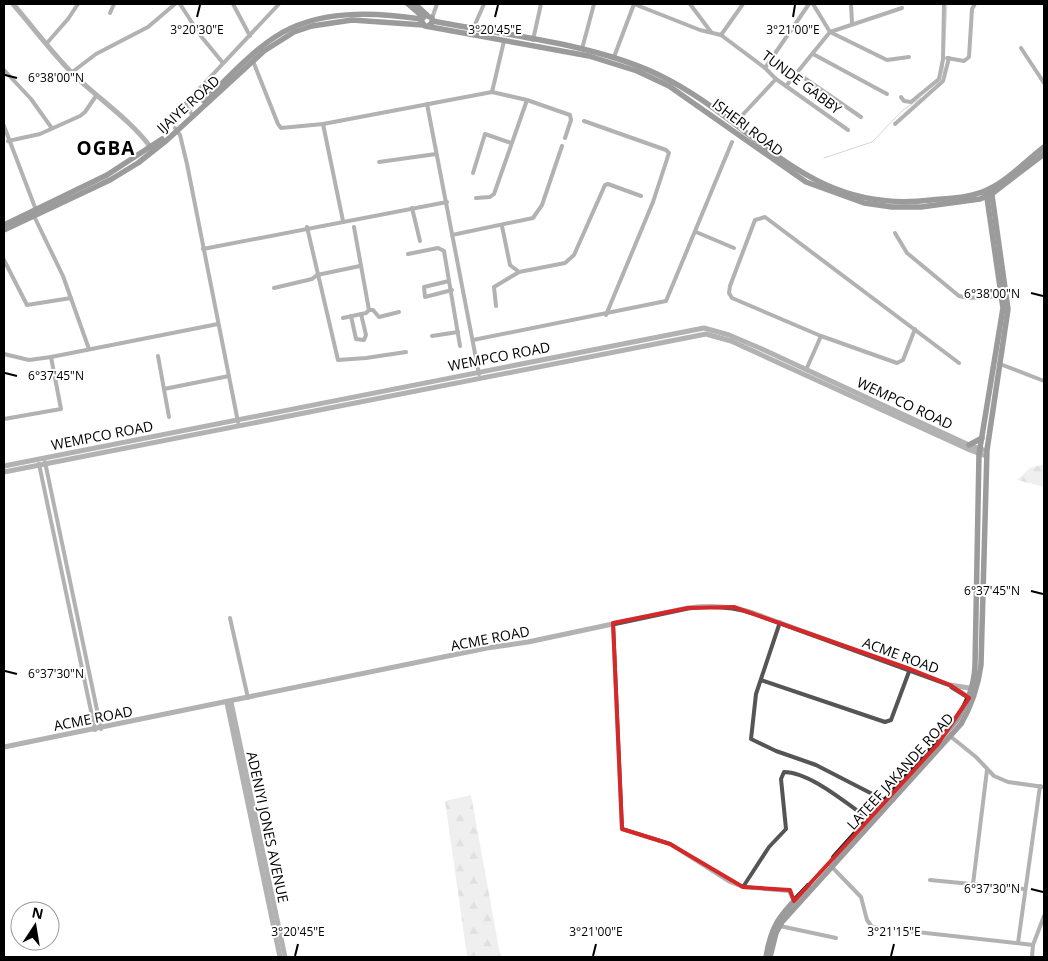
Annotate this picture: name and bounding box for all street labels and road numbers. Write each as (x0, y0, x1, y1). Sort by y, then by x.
street label: TUNDE GABBY (758, 46, 846, 118)
street label: IJAIYE ROAD (153, 71, 223, 137)
street label: ISHERI ROAD (709, 94, 787, 160)
street label: WEMPCO ROAD (446, 337, 552, 375)
street label: WEMPCO ROAD (854, 372, 956, 434)
street label: WEMPCO ROAD (49, 416, 155, 454)
street label: ACME ROAD (449, 621, 531, 655)
street label: ACME ROAD (860, 632, 942, 678)
street label: ACME ROAD (52, 701, 134, 735)
street label: LATEEF JAKANDE ROAD (842, 709, 958, 833)
street label: ADENIYI JONES AVENUE (243, 750, 293, 904)

